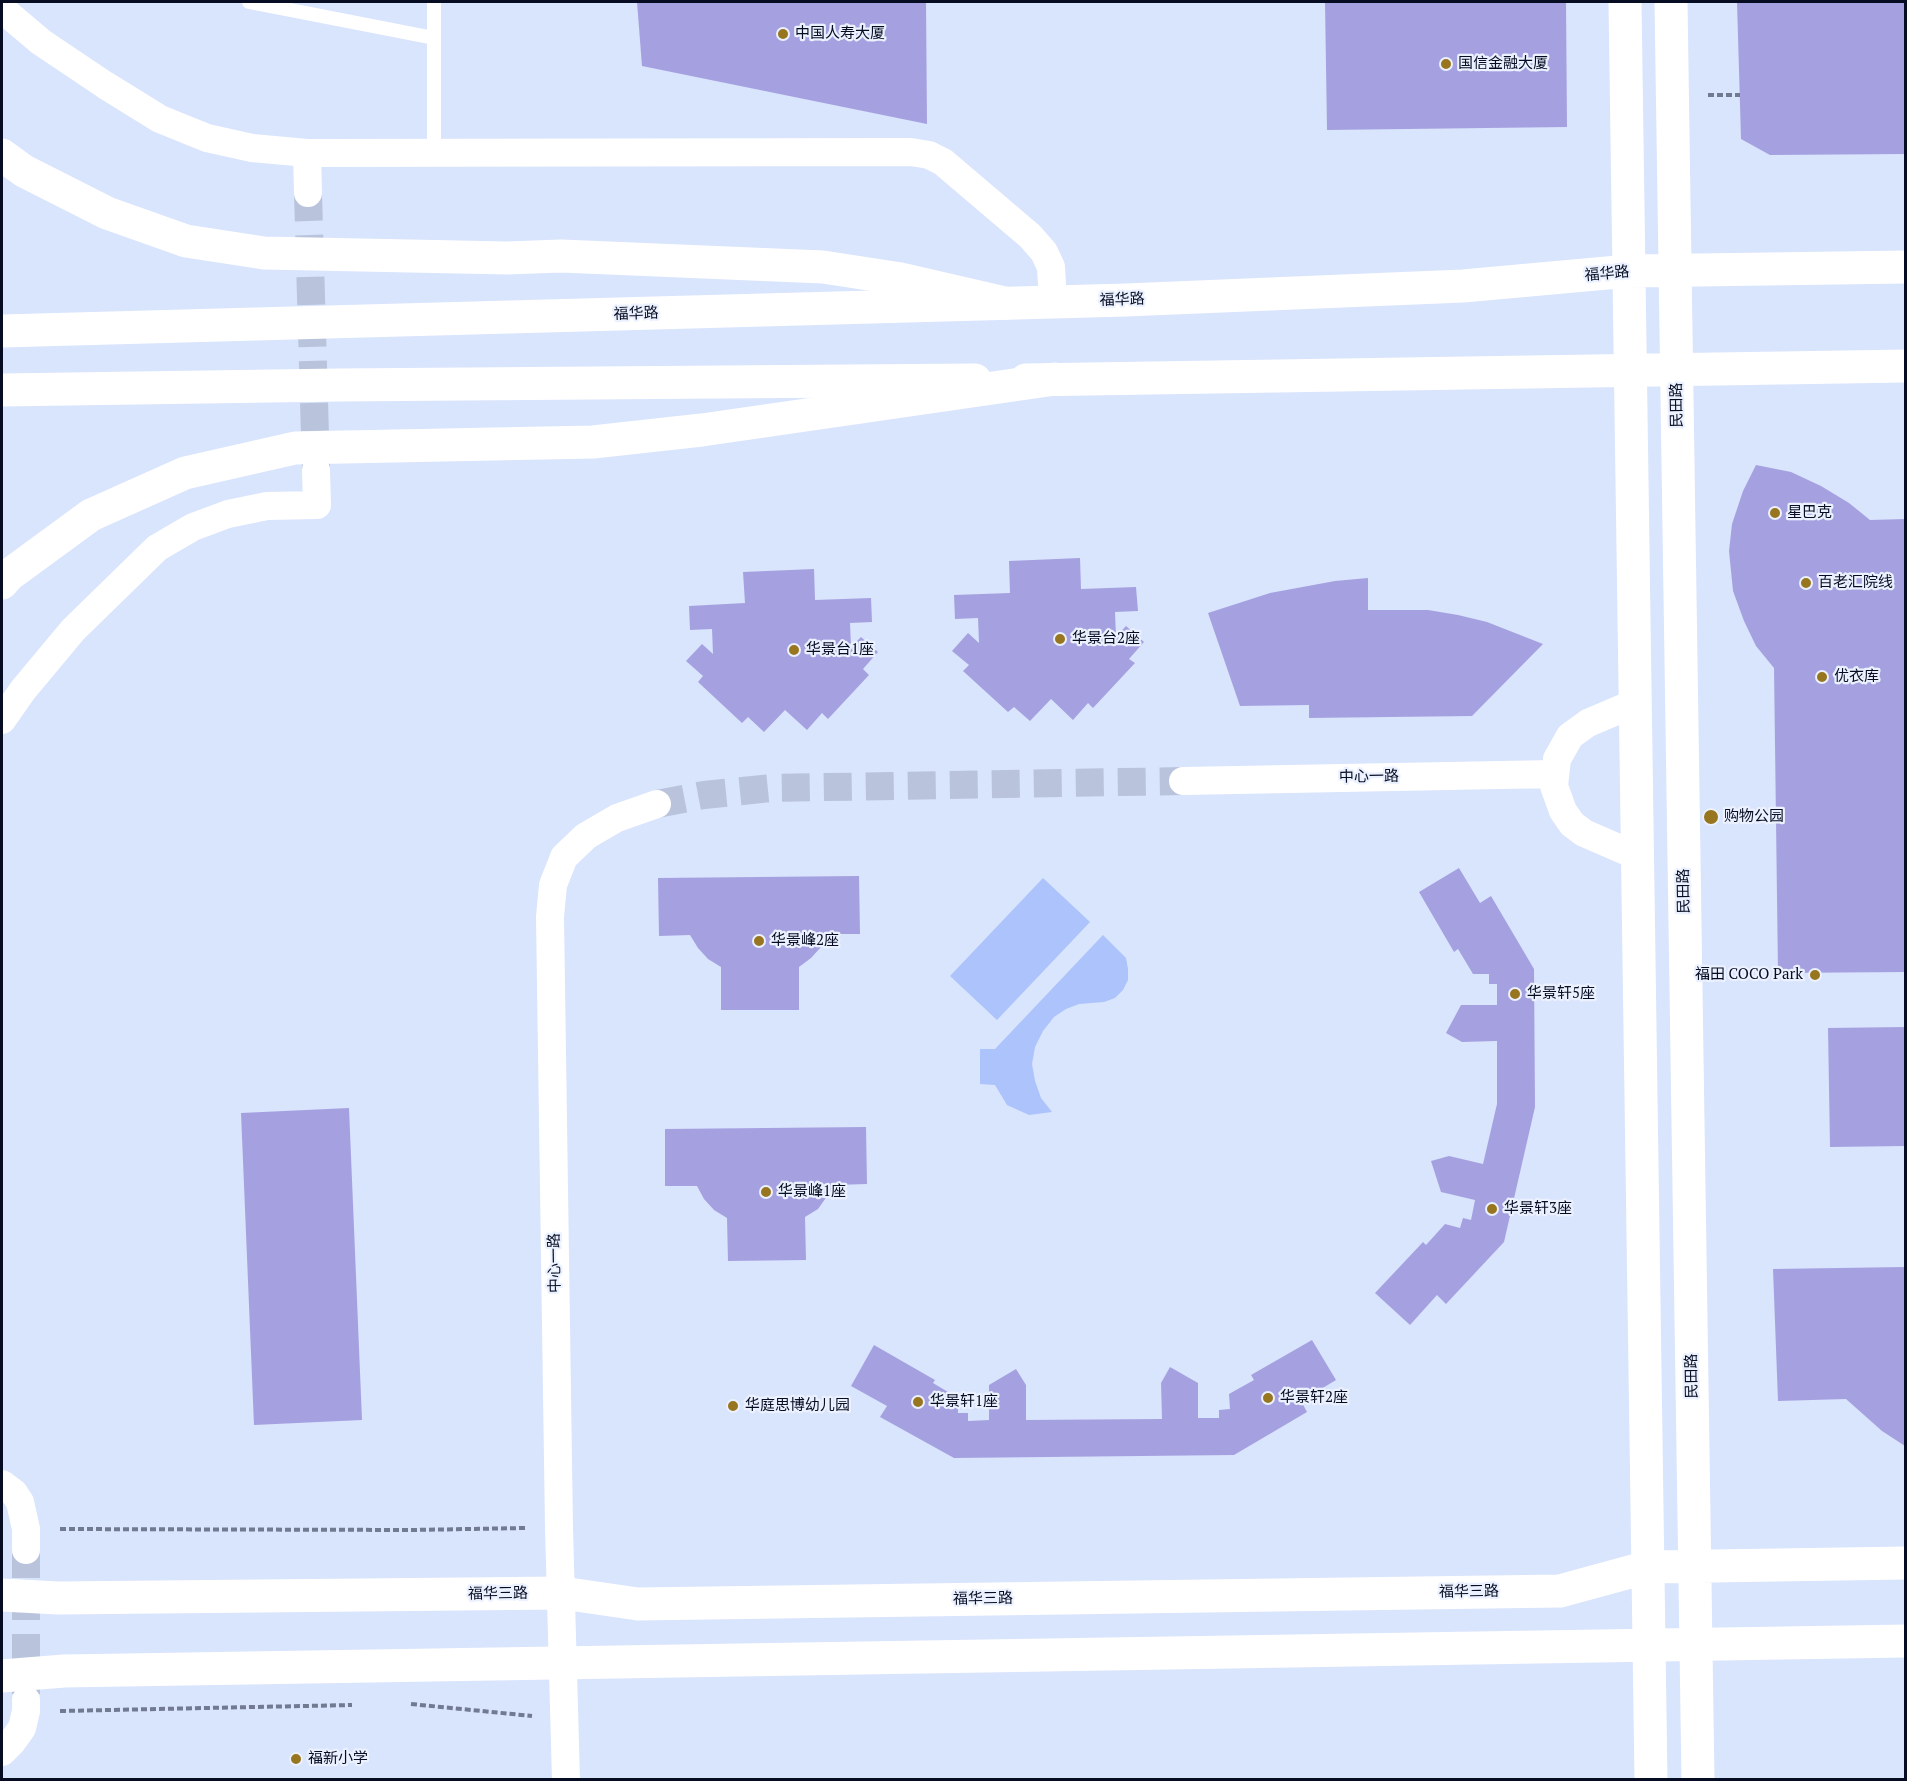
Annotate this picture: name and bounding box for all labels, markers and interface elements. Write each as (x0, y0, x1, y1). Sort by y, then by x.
place label: 中国人寿大厦 (795, 25, 885, 43)
marker: 中国人寿大厦 (776, 27, 790, 41)
place label: 国信金融大厦 (1458, 55, 1548, 73)
marker: 国信金融大厦 (1439, 57, 1453, 71)
street label: 福华路 (1584, 263, 1630, 285)
street label: 福华路 (1099, 290, 1145, 310)
street label: 福华路 (613, 304, 659, 324)
street label: 民田路 (1668, 382, 1686, 428)
place label: 星巴克 (1787, 504, 1832, 522)
marker: 星巴克 (1768, 506, 1782, 520)
place label: 百老汇院线 (1818, 574, 1893, 592)
marker: 百老汇院线 (1799, 576, 1813, 590)
place label: 华景台2座 (1072, 630, 1140, 648)
marker: 华景台2座 (1053, 632, 1067, 646)
place label: 华景台1座 (806, 641, 874, 659)
marker: 华景台1座 (787, 643, 801, 657)
place label: 优衣库 (1834, 668, 1879, 686)
marker: 优衣库 (1815, 670, 1829, 684)
street label: 中心一路 (1339, 767, 1399, 787)
marker: 购物公园 (1702, 808, 1720, 826)
place label: 购物公园 (1724, 808, 1784, 826)
street label: 民田路 (1675, 868, 1693, 914)
place label: 华景峰2座 (771, 932, 839, 950)
marker: 华景峰2座 (752, 934, 766, 948)
place label: 福田 COCO Park (1695, 966, 1803, 984)
marker: 福田 COCO Park (1808, 968, 1822, 982)
place label: 华景轩5座 (1527, 985, 1595, 1003)
marker: 华景轩5座 (1508, 987, 1522, 1001)
place label: 华景峰1座 (778, 1183, 846, 1201)
marker: 华景峰1座 (759, 1185, 773, 1199)
place label: 华景轩3座 (1504, 1200, 1572, 1218)
marker: 华景轩3座 (1485, 1202, 1499, 1216)
street label: 中心一路 (545, 1233, 565, 1293)
street label: 民田路 (1683, 1353, 1701, 1399)
place label: 华景轩2座 (1280, 1389, 1348, 1407)
marker: 华景轩2座 (1261, 1391, 1275, 1405)
place label: 华景轩1座 (930, 1393, 998, 1411)
marker: 华景轩1座 (911, 1395, 925, 1409)
place label: 华庭思博幼儿园 (745, 1397, 850, 1415)
marker: 华庭思博幼儿园 (726, 1399, 740, 1413)
street label: 福华三路 (1439, 1582, 1499, 1602)
street label: 福华三路 (468, 1584, 528, 1604)
street label: 福华三路 (953, 1589, 1013, 1609)
place label: 福新小学 (308, 1750, 368, 1768)
marker: 福新小学 (289, 1752, 303, 1766)

